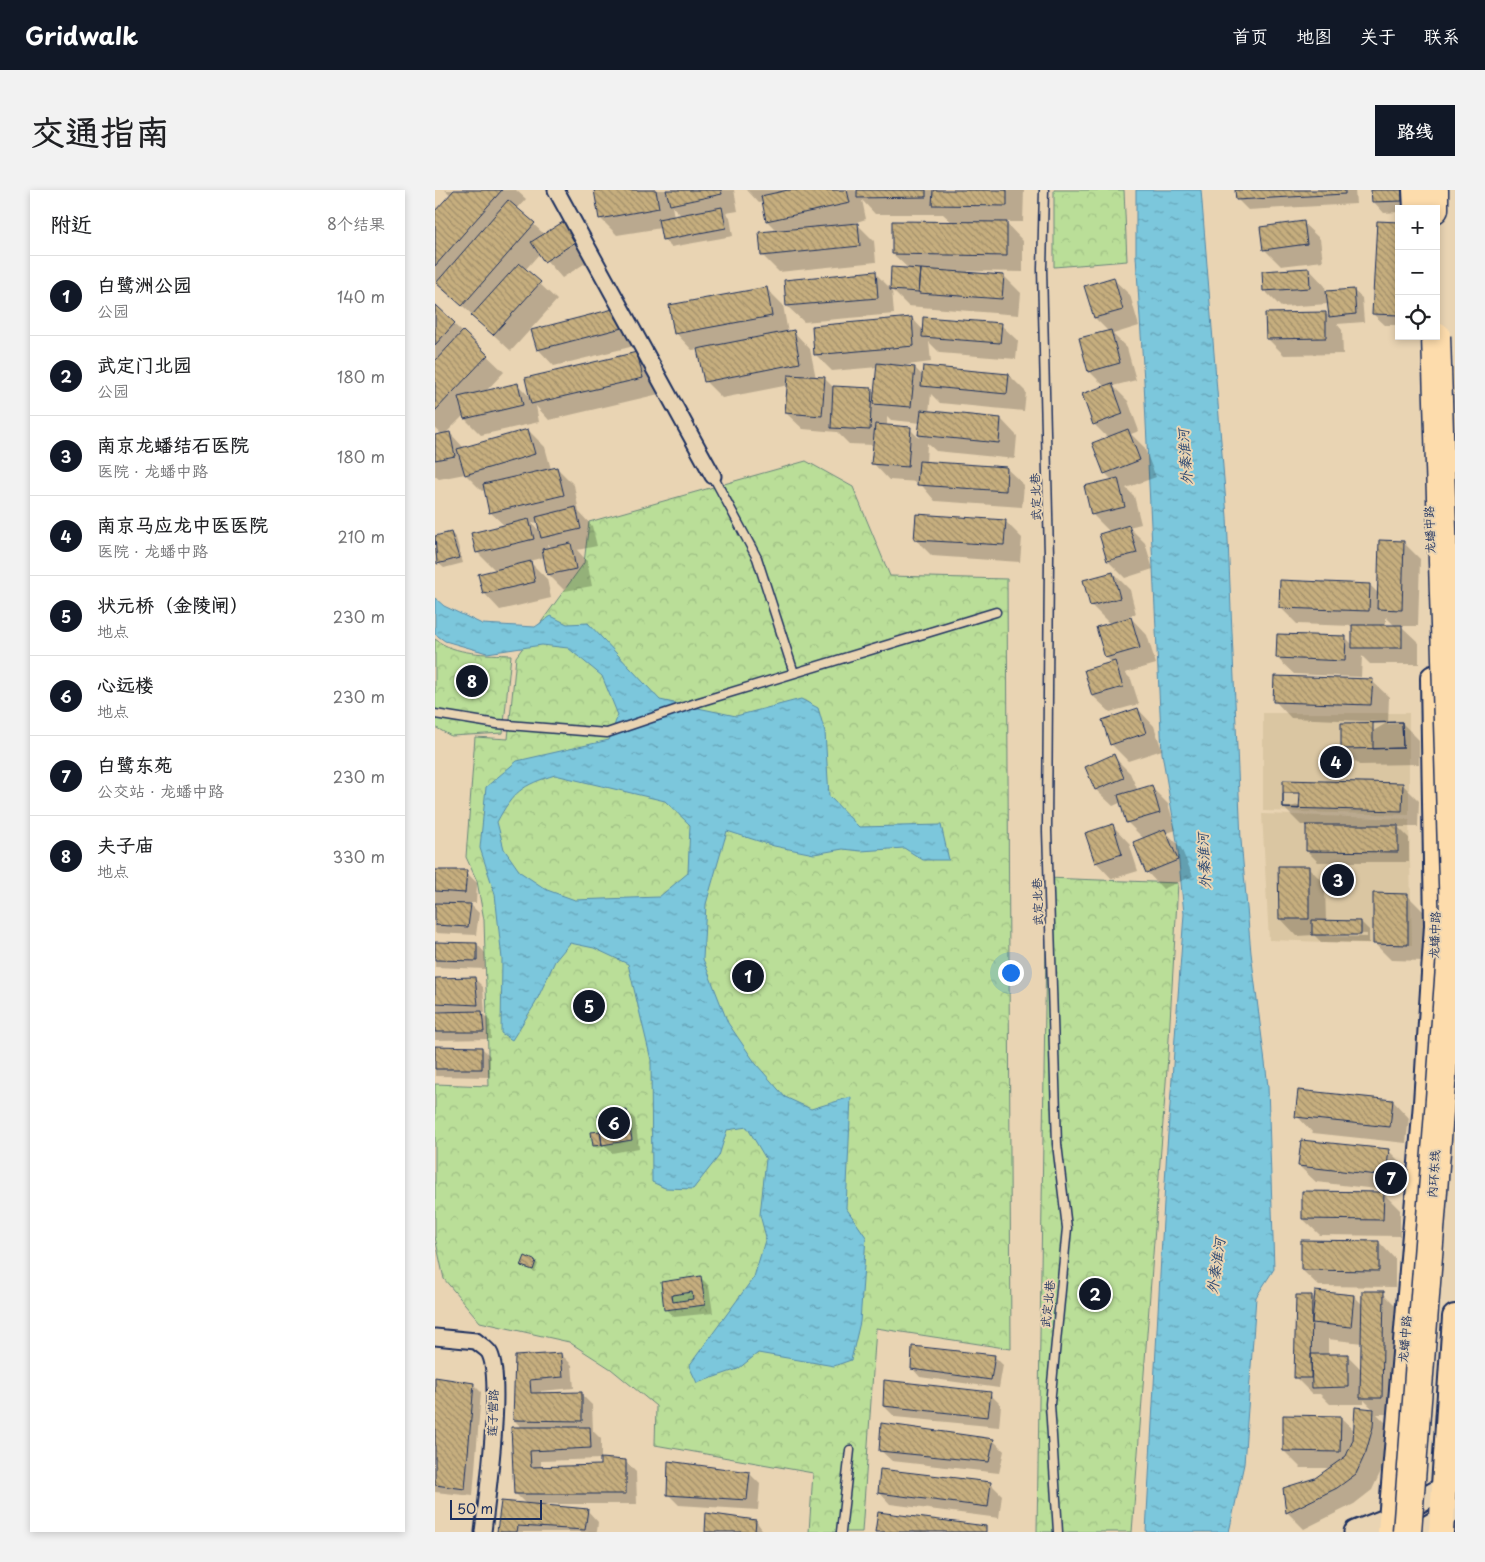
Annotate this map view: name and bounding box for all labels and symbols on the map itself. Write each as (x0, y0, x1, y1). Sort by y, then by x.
water label: 外秦淮河 (1172, 426, 1197, 486)
street label: 武定北巷 (1025, 473, 1045, 521)
street label: 龙蟠中路 (1419, 506, 1439, 554)
pin: 8 (456, 662, 488, 700)
pin: 4 (1320, 743, 1352, 781)
water label: 外秦淮河 (1191, 831, 1215, 890)
pin: 3 (1322, 861, 1354, 899)
street label: 武定北巷 (1027, 878, 1047, 926)
street label: 龙蟠中路 (1424, 911, 1444, 959)
pin: 1 (732, 957, 764, 995)
your location (998, 960, 1024, 986)
pin: 5 (573, 987, 605, 1025)
pin: 6 (598, 1104, 630, 1142)
street label: 内环东线 (1422, 1149, 1444, 1199)
pin: 7 (1375, 1159, 1407, 1197)
water label: 外秦淮河 (1201, 1235, 1230, 1295)
pin: 2 (1079, 1275, 1111, 1313)
street label: 武定北巷 (1036, 1279, 1058, 1329)
street label: 龙蟠中路 (1393, 1314, 1415, 1364)
street label: 莲子营路 (482, 1389, 502, 1437)
scale bar (450, 1497, 543, 1520)

